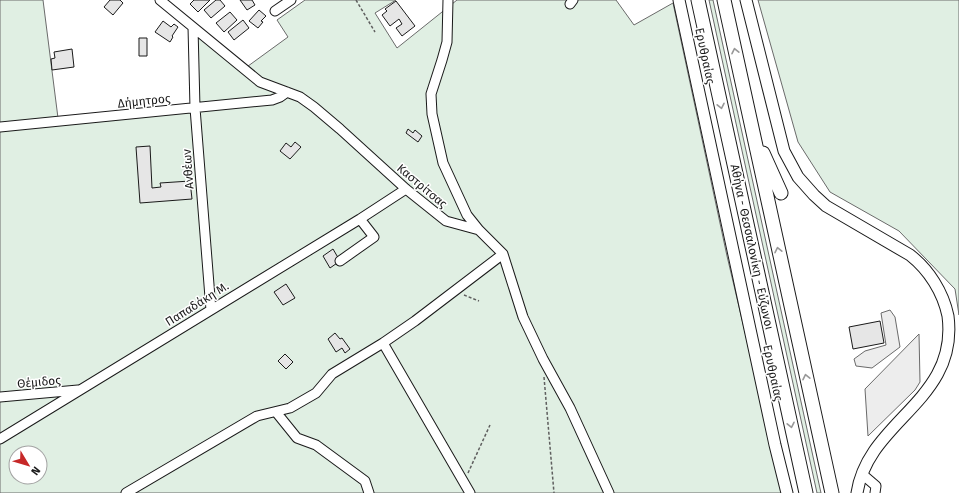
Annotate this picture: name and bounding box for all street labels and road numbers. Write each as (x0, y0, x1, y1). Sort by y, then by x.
street label: Ερυθραίας (692, 27, 718, 86)
street label: Δήμητρος (117, 91, 171, 111)
street label: Ανθέων (180, 148, 196, 189)
street label: Καστρίτσας (394, 161, 450, 211)
street label: Αθήνα - Θεσσαλονίκη - Εύζωνοι (728, 163, 776, 331)
street label: Παπαδάκη Μ. (163, 279, 231, 329)
street label: Ερυθραίας (760, 344, 786, 403)
street label: Θέμιδος (17, 373, 62, 391)

